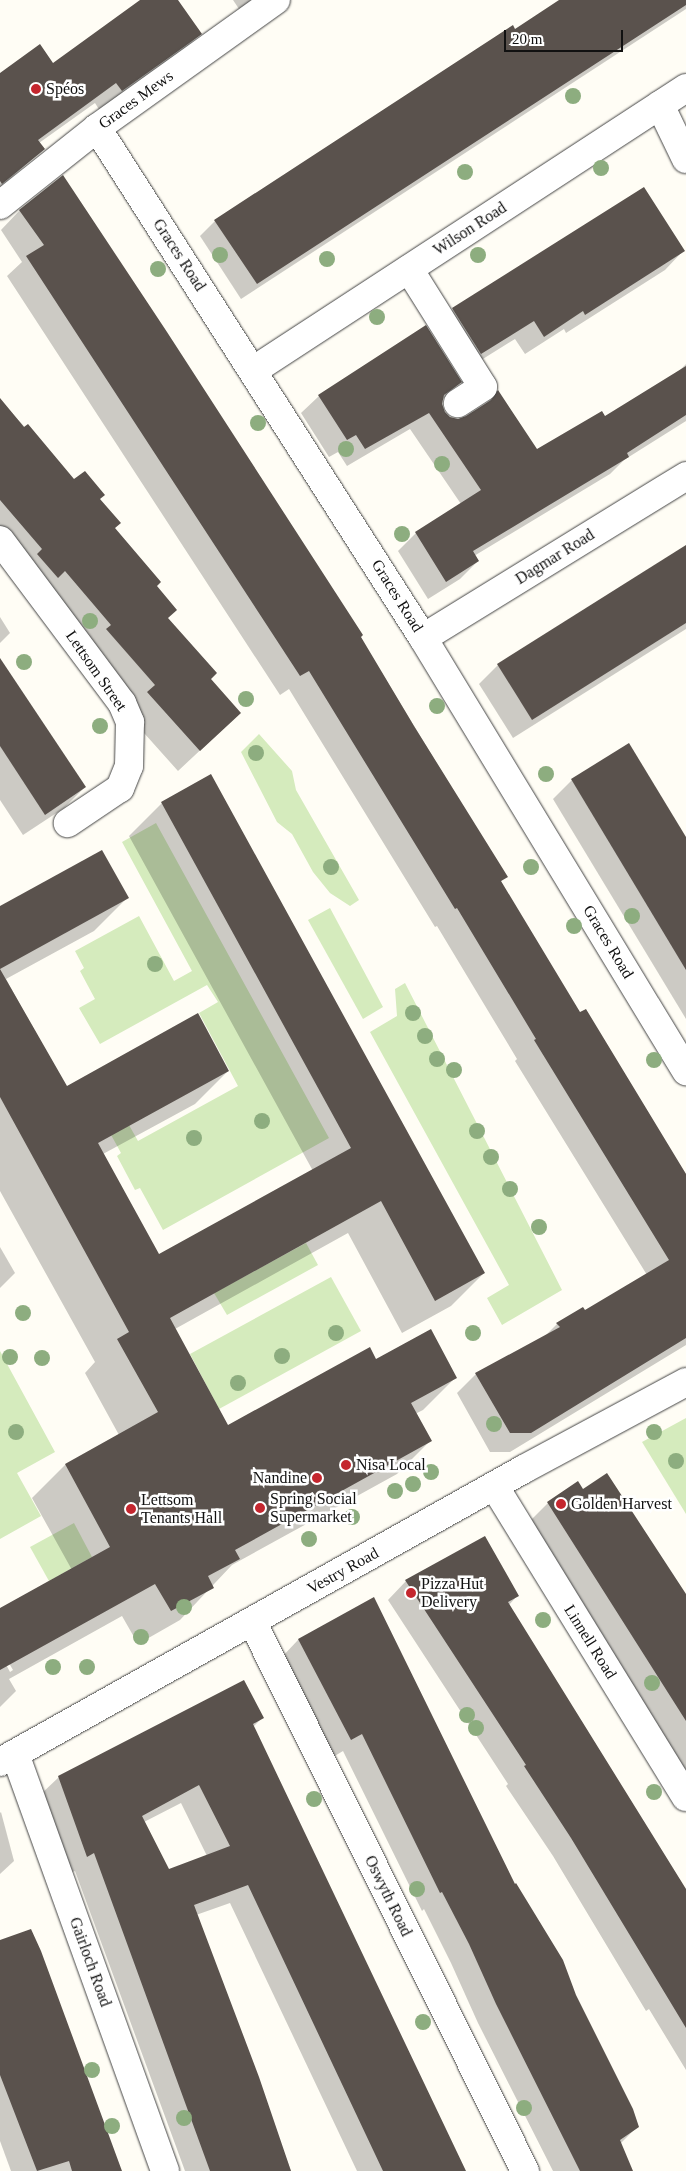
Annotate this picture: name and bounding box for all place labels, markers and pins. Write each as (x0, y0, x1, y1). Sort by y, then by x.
place label: Spéos (46, 79, 84, 99)
marker: Spéos (30, 83, 42, 95)
place label: Nisa Local (356, 1455, 426, 1475)
marker: Nisa Local (340, 1459, 352, 1471)
place label: Nandine (253, 1468, 307, 1488)
marker: Nandine (311, 1472, 323, 1484)
place label: Spring Social Supermarket (270, 1489, 357, 1527)
place label: Lettsom Tenants Hall (141, 1490, 222, 1528)
place label: Golden Harvest (571, 1494, 672, 1514)
marker: Golden Harvest (555, 1498, 567, 1510)
marker: Spring Social Supermarket (254, 1502, 266, 1514)
marker: Lettsom Tenants Hall (125, 1503, 137, 1515)
place label: Pizza Hut Delivery (421, 1574, 484, 1612)
marker: Pizza Hut Delivery (405, 1587, 417, 1599)

